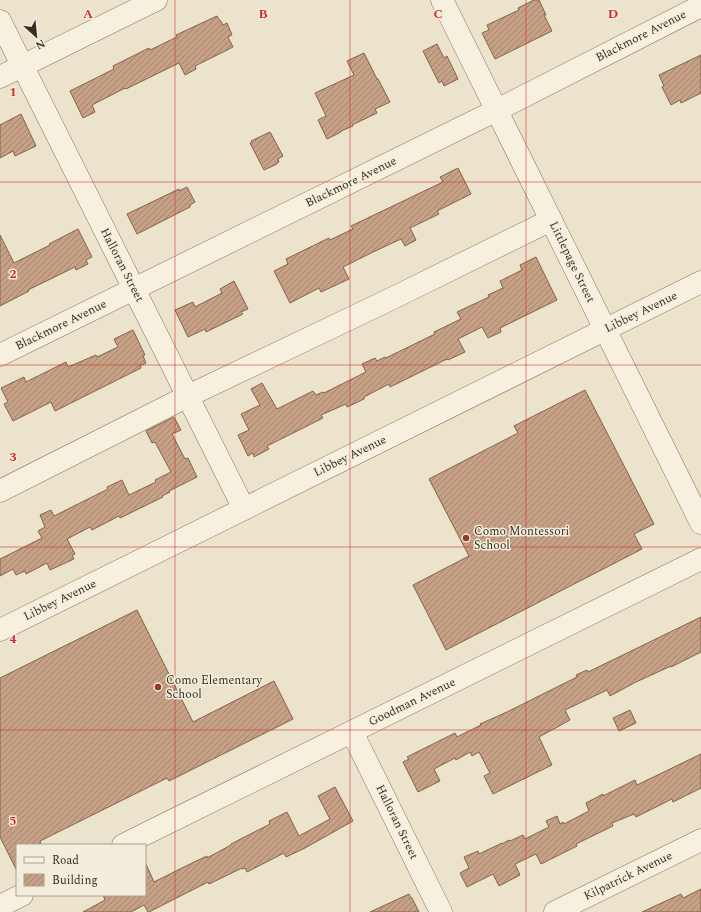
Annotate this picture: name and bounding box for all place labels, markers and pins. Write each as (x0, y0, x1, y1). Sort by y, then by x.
place label: Como Montessori School (474, 522, 570, 555)
marker: Como Montessori School (461, 533, 471, 543)
place label: Como Elementary School (166, 671, 263, 704)
marker: Como Elementary School (153, 682, 163, 692)

